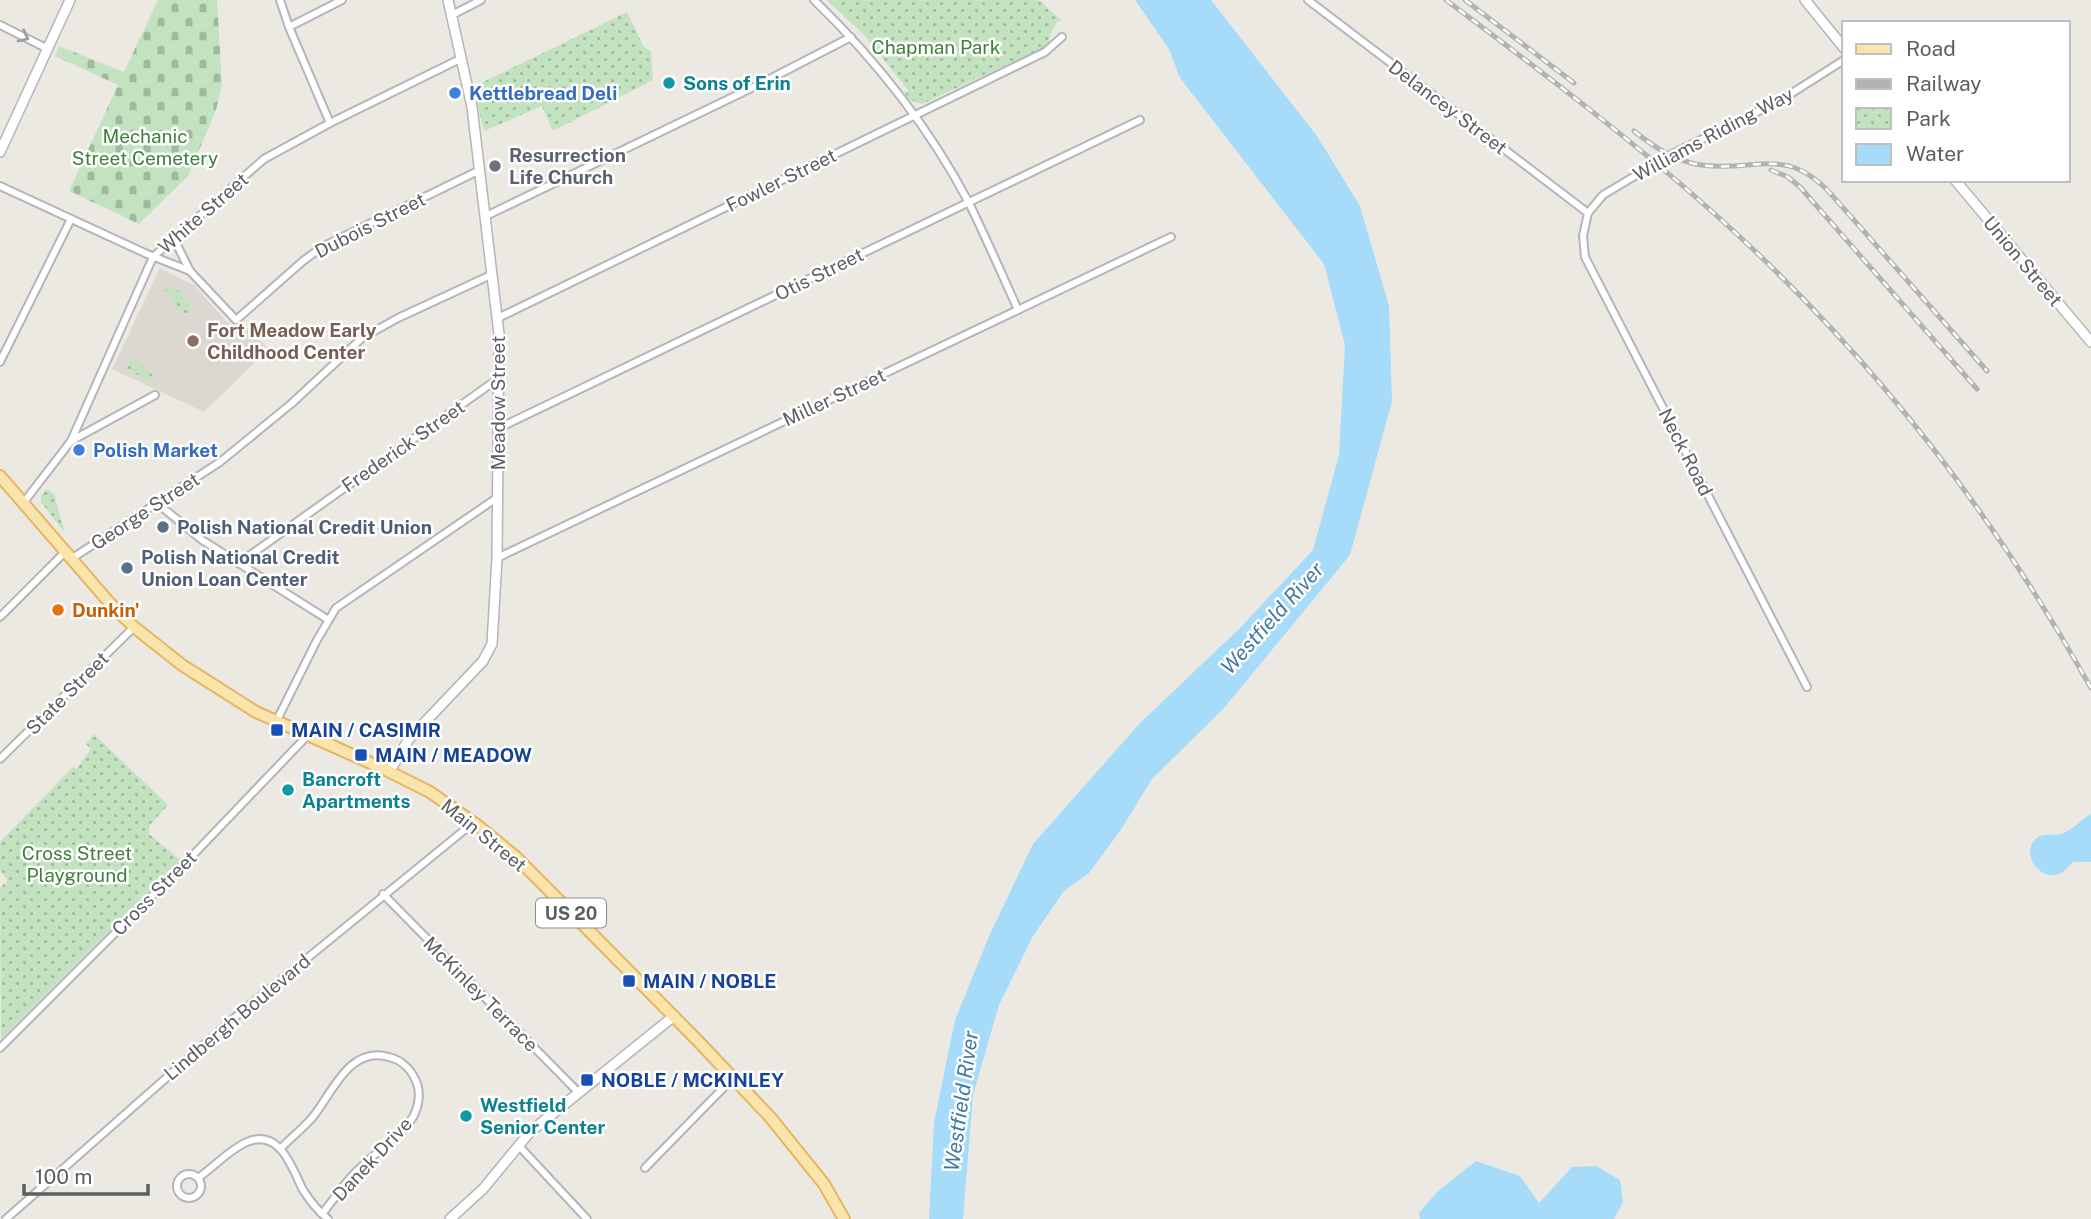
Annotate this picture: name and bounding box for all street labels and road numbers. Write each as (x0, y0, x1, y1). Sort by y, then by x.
street label: Delancey Street (1385, 55, 1511, 159)
street label: Williams Riding Way (1629, 82, 1797, 186)
street label: Fowler Street (722, 144, 840, 216)
street label: White Street (154, 168, 252, 258)
street label: Dubois Street (311, 188, 429, 262)
street label: Union Street (1979, 211, 2067, 311)
street label: Otis Street (771, 243, 867, 305)
street label: Meadow Street (487, 336, 509, 470)
street label: Miller Street (779, 364, 889, 430)
street label: Frederick Street (337, 396, 469, 496)
street label: Neck Road (1655, 404, 1717, 500)
street label: George Street (87, 468, 203, 554)
street label: State Street (21, 647, 113, 739)
street label: Main Street (437, 794, 531, 876)
street label: Cross Street (107, 846, 201, 940)
road number: US 20 (536, 898, 606, 928)
street label: McKinley Terrace (419, 932, 543, 1056)
street label: Lindbergh Boulevard (160, 949, 314, 1085)
street label: Danek Drive (328, 1113, 416, 1205)

